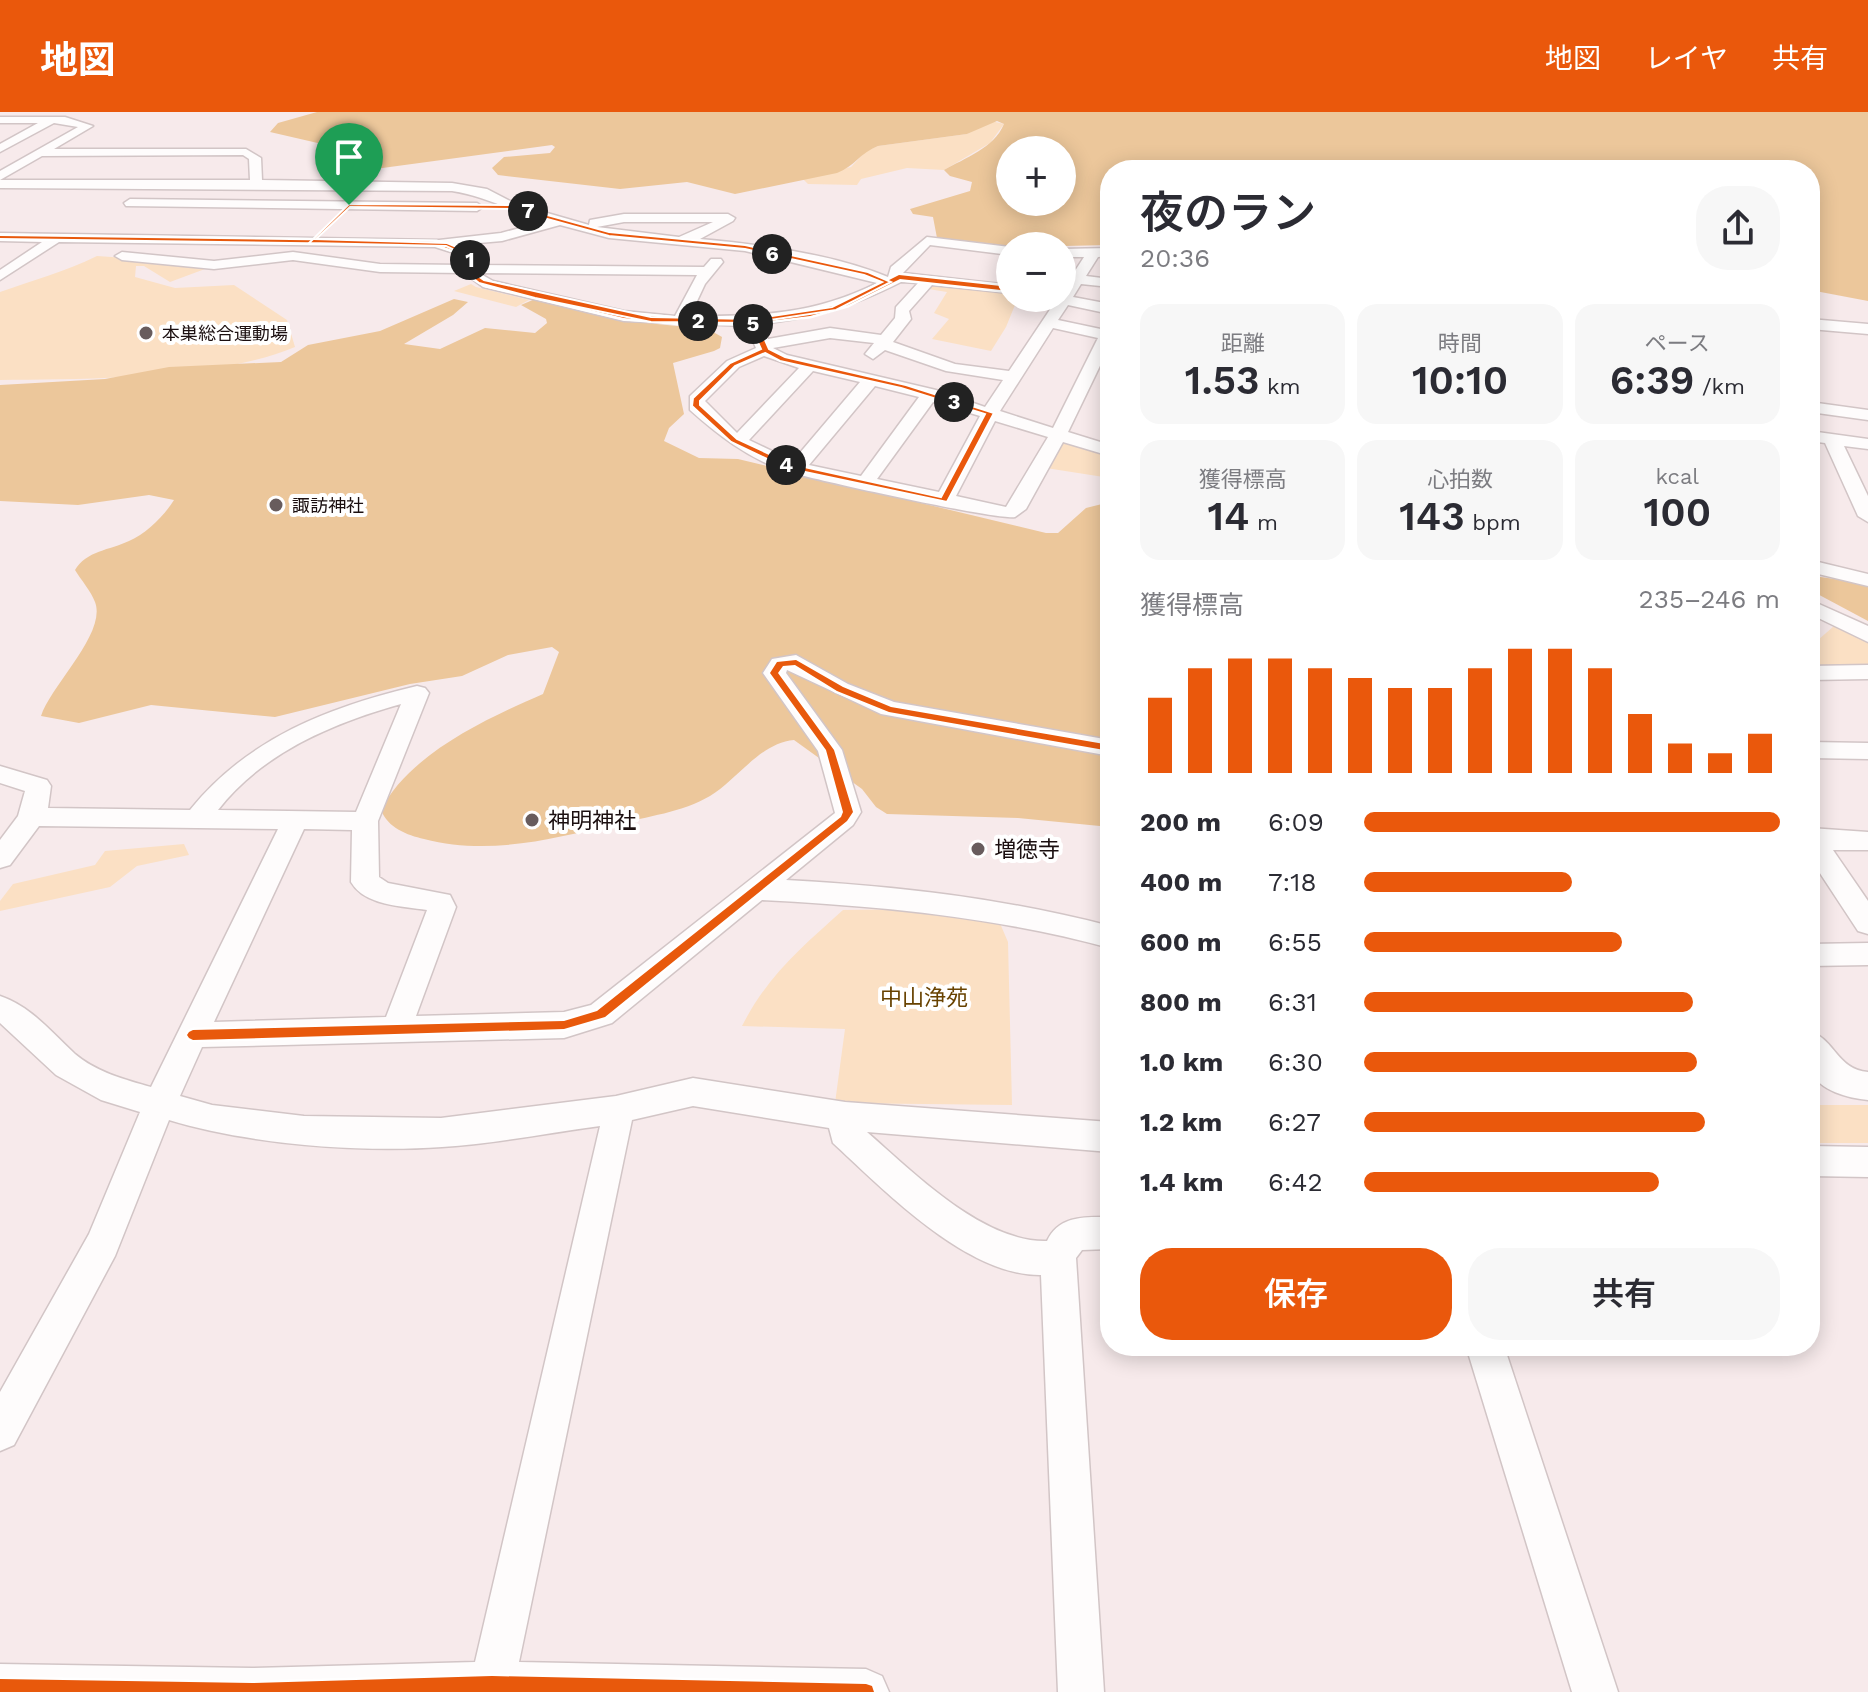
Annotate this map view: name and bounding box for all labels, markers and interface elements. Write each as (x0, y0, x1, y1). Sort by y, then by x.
text: 地図 (40, 38, 116, 82)
text: 地図 (1545, 42, 1601, 75)
text: レイヤ (1645, 42, 1728, 75)
text: 共有 (1772, 42, 1828, 75)
pin (315, 123, 383, 205)
icon: arrive (327, 135, 371, 179)
map controls (996, 136, 1076, 312)
button: + (996, 136, 1076, 216)
button: share (1696, 186, 1780, 270)
text: 夜のラン (1140, 187, 1316, 239)
pin: 7 (508, 191, 548, 231)
text: 7 (521, 198, 535, 223)
button: − (996, 232, 1076, 312)
pin: 6 (752, 234, 792, 274)
pin: 1 (450, 240, 490, 280)
text: 6 (765, 241, 779, 266)
text: 20:36 (1140, 243, 1210, 273)
text: 1 (465, 247, 475, 272)
pin: 2 (678, 301, 718, 341)
pin: 5 (733, 304, 773, 344)
text: 2 (691, 308, 705, 333)
text: 5 (747, 311, 759, 336)
place label: 本巣総合運動場 (162, 323, 288, 344)
marker: 本巣総合運動場 (137, 324, 155, 342)
text: 距離 (1221, 331, 1265, 356)
text: 時間 (1438, 331, 1482, 356)
text: ペース (1645, 331, 1710, 356)
text: 1.53 (1185, 357, 1260, 404)
text: 10:10 (1412, 357, 1508, 404)
text: 6:39 (1610, 357, 1694, 404)
text: km (1260, 374, 1301, 399)
text: /km (1694, 374, 1745, 399)
pin: 3 (934, 382, 974, 422)
text: 3 (947, 389, 961, 414)
pin: 4 (766, 445, 806, 485)
text: 4 (779, 452, 793, 477)
text: kcal (1656, 464, 1699, 489)
text: 獲得標高 (1199, 467, 1287, 492)
text: 心拍数 (1427, 467, 1493, 492)
text: 100 (1644, 489, 1711, 536)
text: 14 (1207, 493, 1249, 540)
text: 143 (1399, 493, 1465, 540)
place label: 諏訪神社 (292, 495, 364, 516)
marker: 諏訪神社 (267, 496, 285, 514)
text: m (1249, 510, 1278, 535)
text: bpm (1465, 510, 1521, 535)
text: 235–246 m (1639, 584, 1780, 614)
text: 獲得標高 (1140, 590, 1244, 620)
text: 200 m (1140, 807, 1221, 837)
text: 6:09 (1268, 807, 1324, 837)
place label: 神明神社 (548, 808, 636, 833)
marker: 神明神社 (523, 811, 541, 829)
place label: 増徳寺 (994, 837, 1060, 862)
marker: 増徳寺 (969, 840, 987, 858)
text: 400 m (1140, 867, 1222, 897)
text: 7:18 (1268, 867, 1316, 897)
text: 600 m (1140, 927, 1221, 957)
text: 6:55 (1268, 927, 1322, 957)
park label: 中山浄苑 (880, 985, 968, 1010)
text: 800 m (1140, 987, 1222, 1017)
text: 6:31 (1268, 987, 1317, 1017)
text: 1.0 km (1140, 1047, 1223, 1077)
text: 6:30 (1268, 1047, 1323, 1077)
text: 1.2 km (1140, 1107, 1222, 1137)
text: 6:27 (1268, 1107, 1321, 1137)
text: 1.4 km (1140, 1167, 1224, 1197)
text: 6:42 (1268, 1167, 1323, 1197)
button: 保存 (1140, 1248, 1452, 1340)
button: 共有 (1468, 1248, 1780, 1340)

